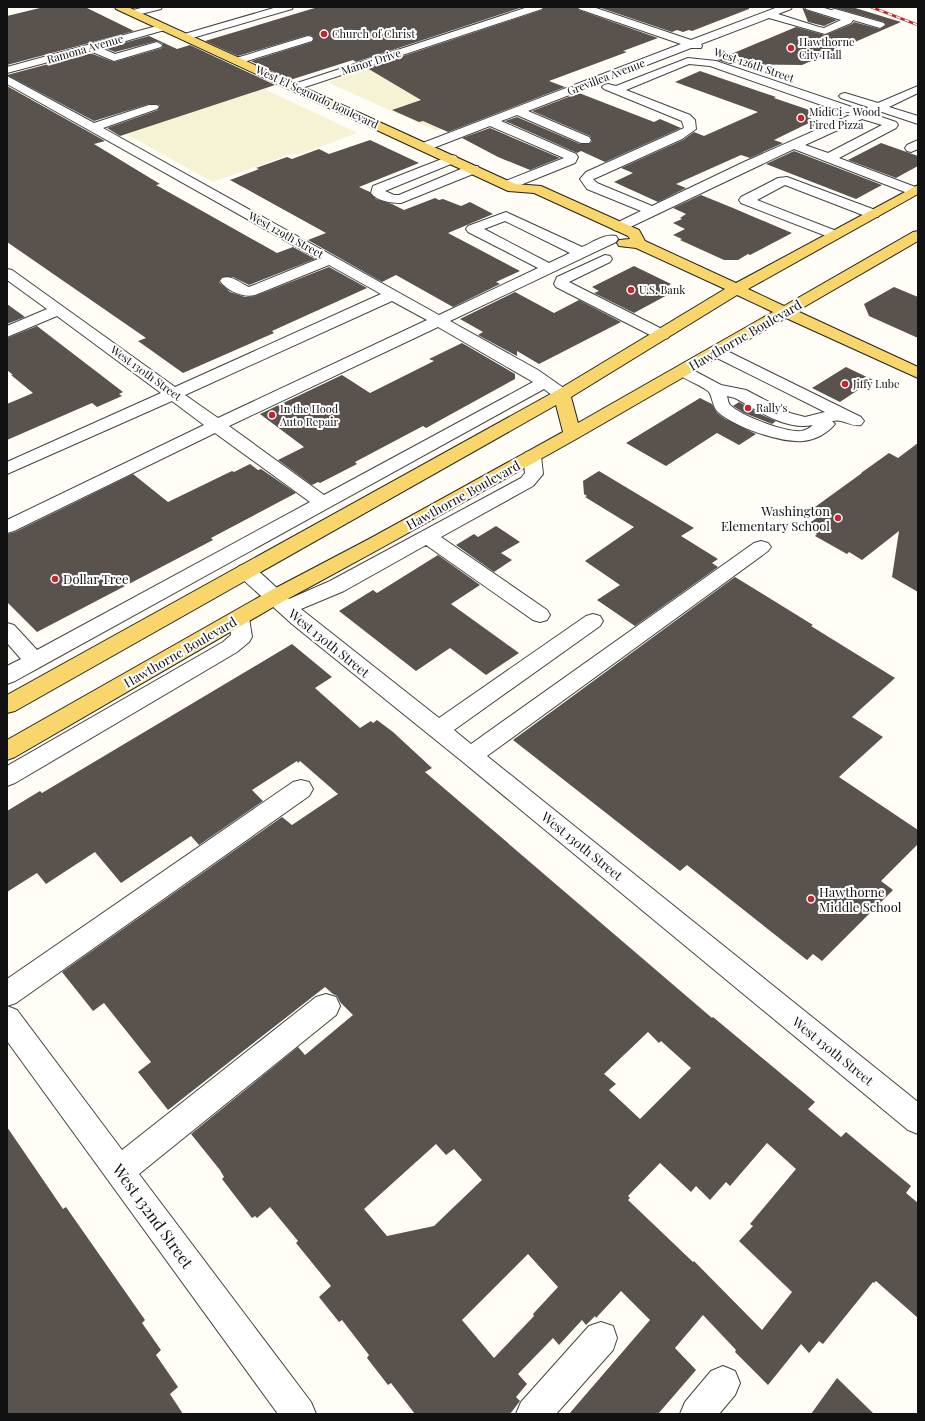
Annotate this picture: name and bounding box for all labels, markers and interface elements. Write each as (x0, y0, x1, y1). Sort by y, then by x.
place label: Church of Christ (332, 26, 415, 41)
marker: Church of Christ (319, 29, 329, 39)
street label: Ramona Avenue (45, 30, 125, 67)
place label: Hawthorne City Hall (799, 34, 855, 62)
street label: West 126th Street (711, 43, 796, 85)
marker: Hawthorne City Hall (786, 43, 796, 53)
street label: Manor Drive (339, 45, 403, 78)
street label: Grevillea Avenue (565, 55, 647, 98)
street label: West El Segundo Boulevard (252, 61, 382, 132)
place label: MidiCi - Wood Fired Pizza (809, 104, 881, 132)
marker: MidiCi - Wood Fired Pizza (796, 113, 806, 123)
street label: West 129th Street (245, 207, 327, 261)
place label: U.S. Bank (639, 282, 685, 297)
marker: U.S. Bank (626, 285, 636, 295)
street label: Hawthorne Boulevard (685, 295, 805, 374)
street label: West 130th Street (107, 341, 185, 403)
place label: Jiffy Lube (852, 376, 900, 391)
marker: Jiffy Lube (840, 379, 850, 389)
place label: Rally's (756, 400, 788, 415)
place label: In the Hood Auto Repair (279, 401, 339, 429)
marker: Rally's (743, 403, 753, 413)
marker: In the Hood Auto Repair (267, 410, 277, 420)
street label: Hawthorne Boulevard (403, 456, 523, 533)
place label: Washington Elementary School (721, 502, 830, 534)
marker: Washington Elementary School (833, 513, 843, 523)
place label: Dollar Tree (63, 570, 129, 587)
marker: Dollar Tree (50, 574, 60, 584)
street label: West 130th Street (285, 604, 374, 681)
street label: Hawthorne Boulevard (120, 612, 240, 691)
street label: West 130th Street (538, 807, 627, 884)
place label: Hawthorne Middle School (819, 883, 902, 915)
marker: Hawthorne Middle School (806, 894, 816, 904)
street label: West 130th Street (789, 1012, 878, 1089)
street label: West 132nd Street (108, 1158, 199, 1272)

